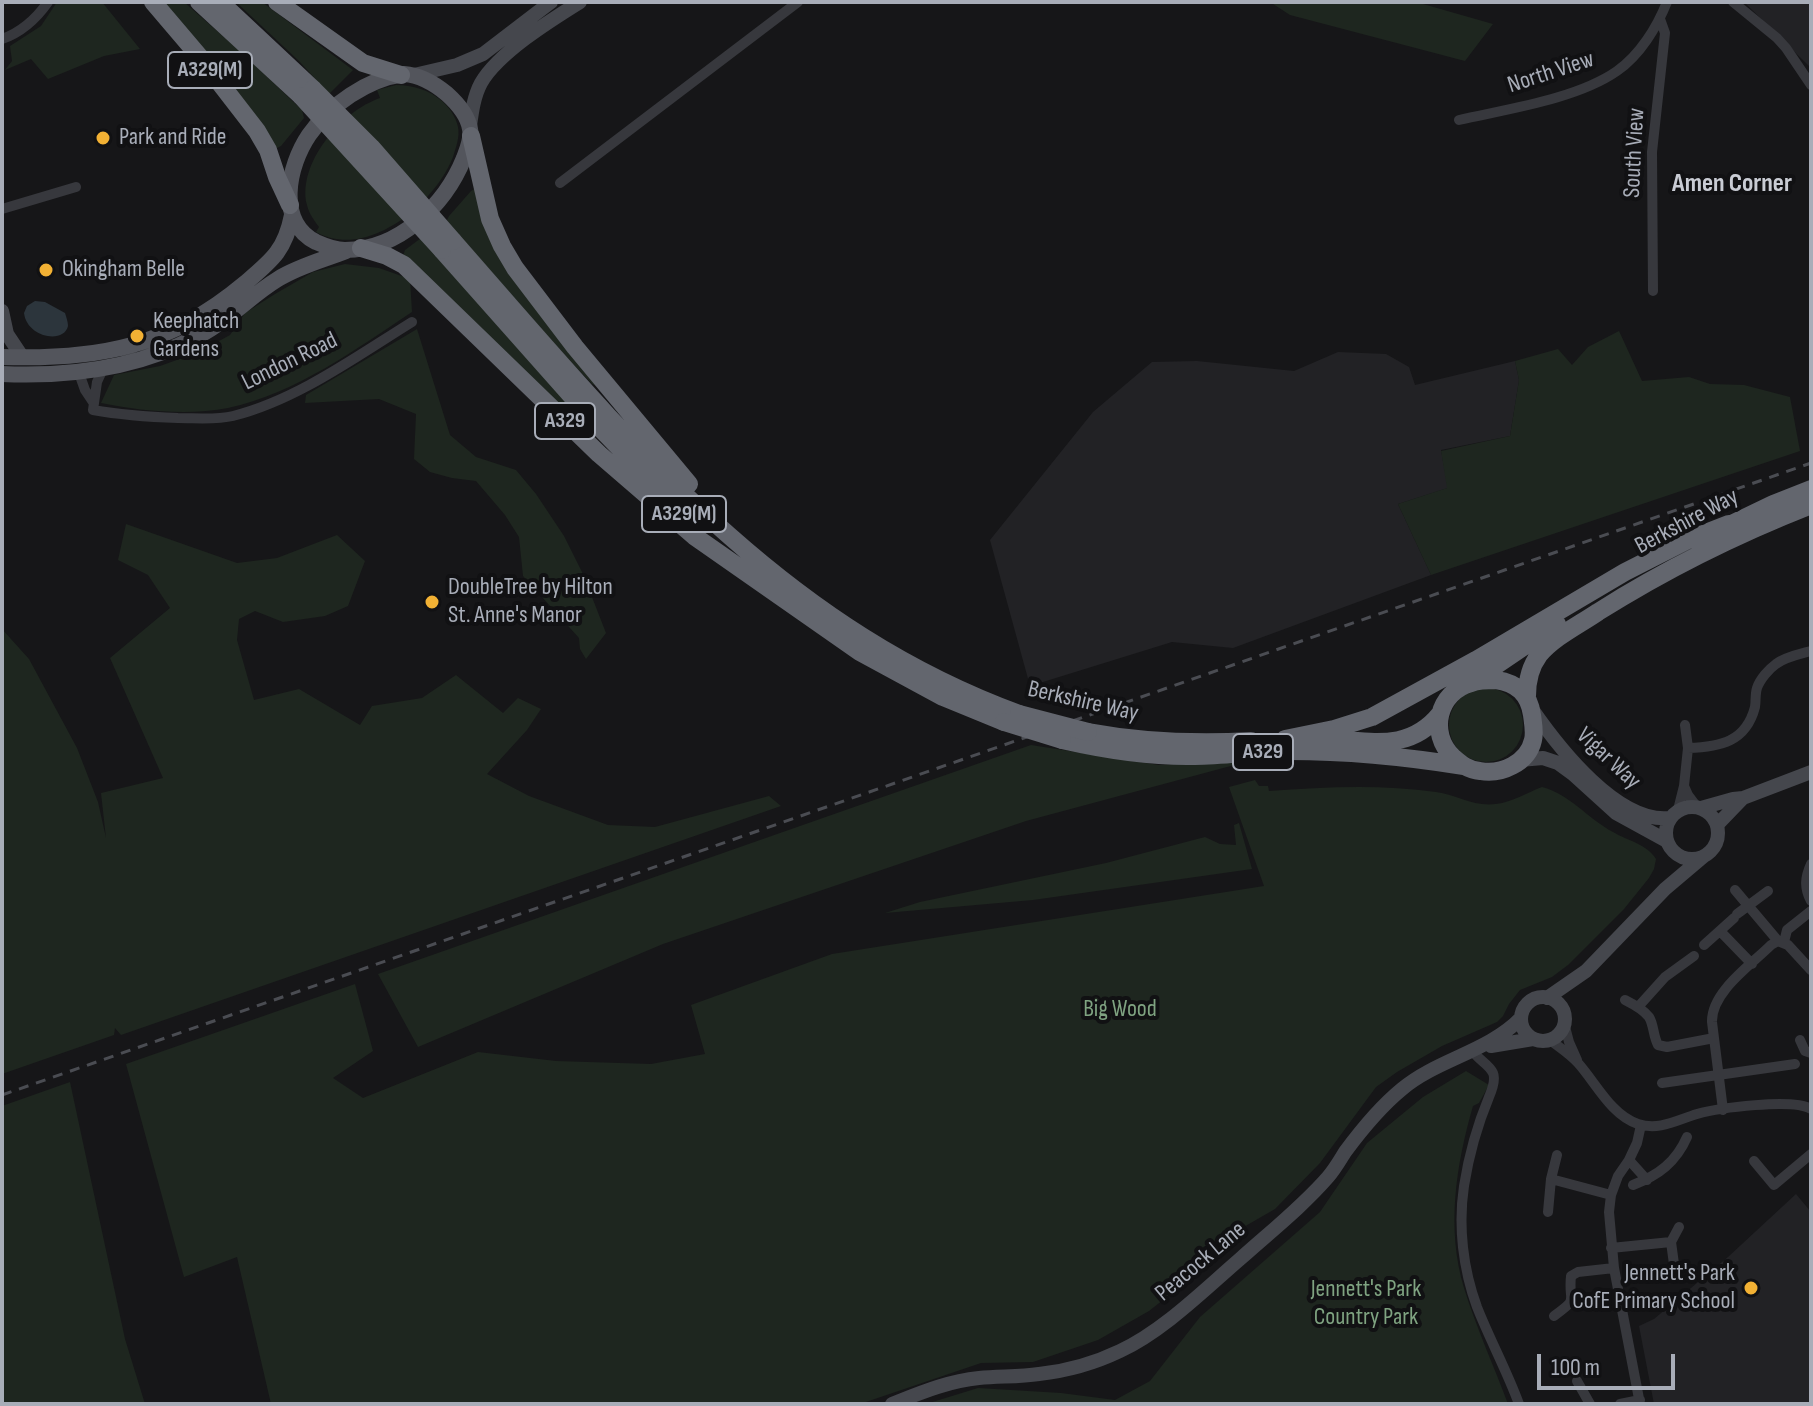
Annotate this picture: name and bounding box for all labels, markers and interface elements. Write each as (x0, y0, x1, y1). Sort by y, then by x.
street label: North View (1504, 46, 1598, 100)
road number: A329(M) (168, 52, 252, 88)
street label: South View (1618, 107, 1652, 199)
place label: Park and Ride (119, 124, 226, 152)
marker: Park and Ride (94, 129, 112, 147)
district label: Amen Corner (1672, 168, 1792, 200)
place label: Okingham Belle (62, 256, 185, 284)
marker: Okingham Belle (37, 261, 55, 279)
place label: Keephatch Gardens (153, 308, 239, 364)
marker: Keephatch Gardens (128, 327, 146, 345)
street label: London Road (237, 327, 343, 397)
road number: A329 (535, 403, 595, 439)
street label: Berkshire Way (1630, 483, 1744, 561)
road number: A329(M) (642, 496, 726, 532)
place label: DoubleTree by Hilton St. Anne's Manor (448, 574, 613, 630)
marker: DoubleTree by Hilton St. Anne's Manor (423, 593, 441, 611)
street label: Berkshire Way (1025, 675, 1141, 729)
street label: Vigar Way (1570, 722, 1646, 796)
road number: A329 (1233, 734, 1293, 770)
park label: Big Wood (1083, 996, 1157, 1024)
street label: Peacock Lane (1150, 1216, 1252, 1308)
place label: Jennett's Park CofE Primary School (1572, 1260, 1735, 1316)
park label: Jennett's Park Country Park (1311, 1276, 1421, 1332)
marker: Jennett's Park CofE Primary School (1742, 1279, 1760, 1297)
scale bar (1541, 1338, 1679, 1388)
text: 100 m (1551, 1353, 1600, 1382)

